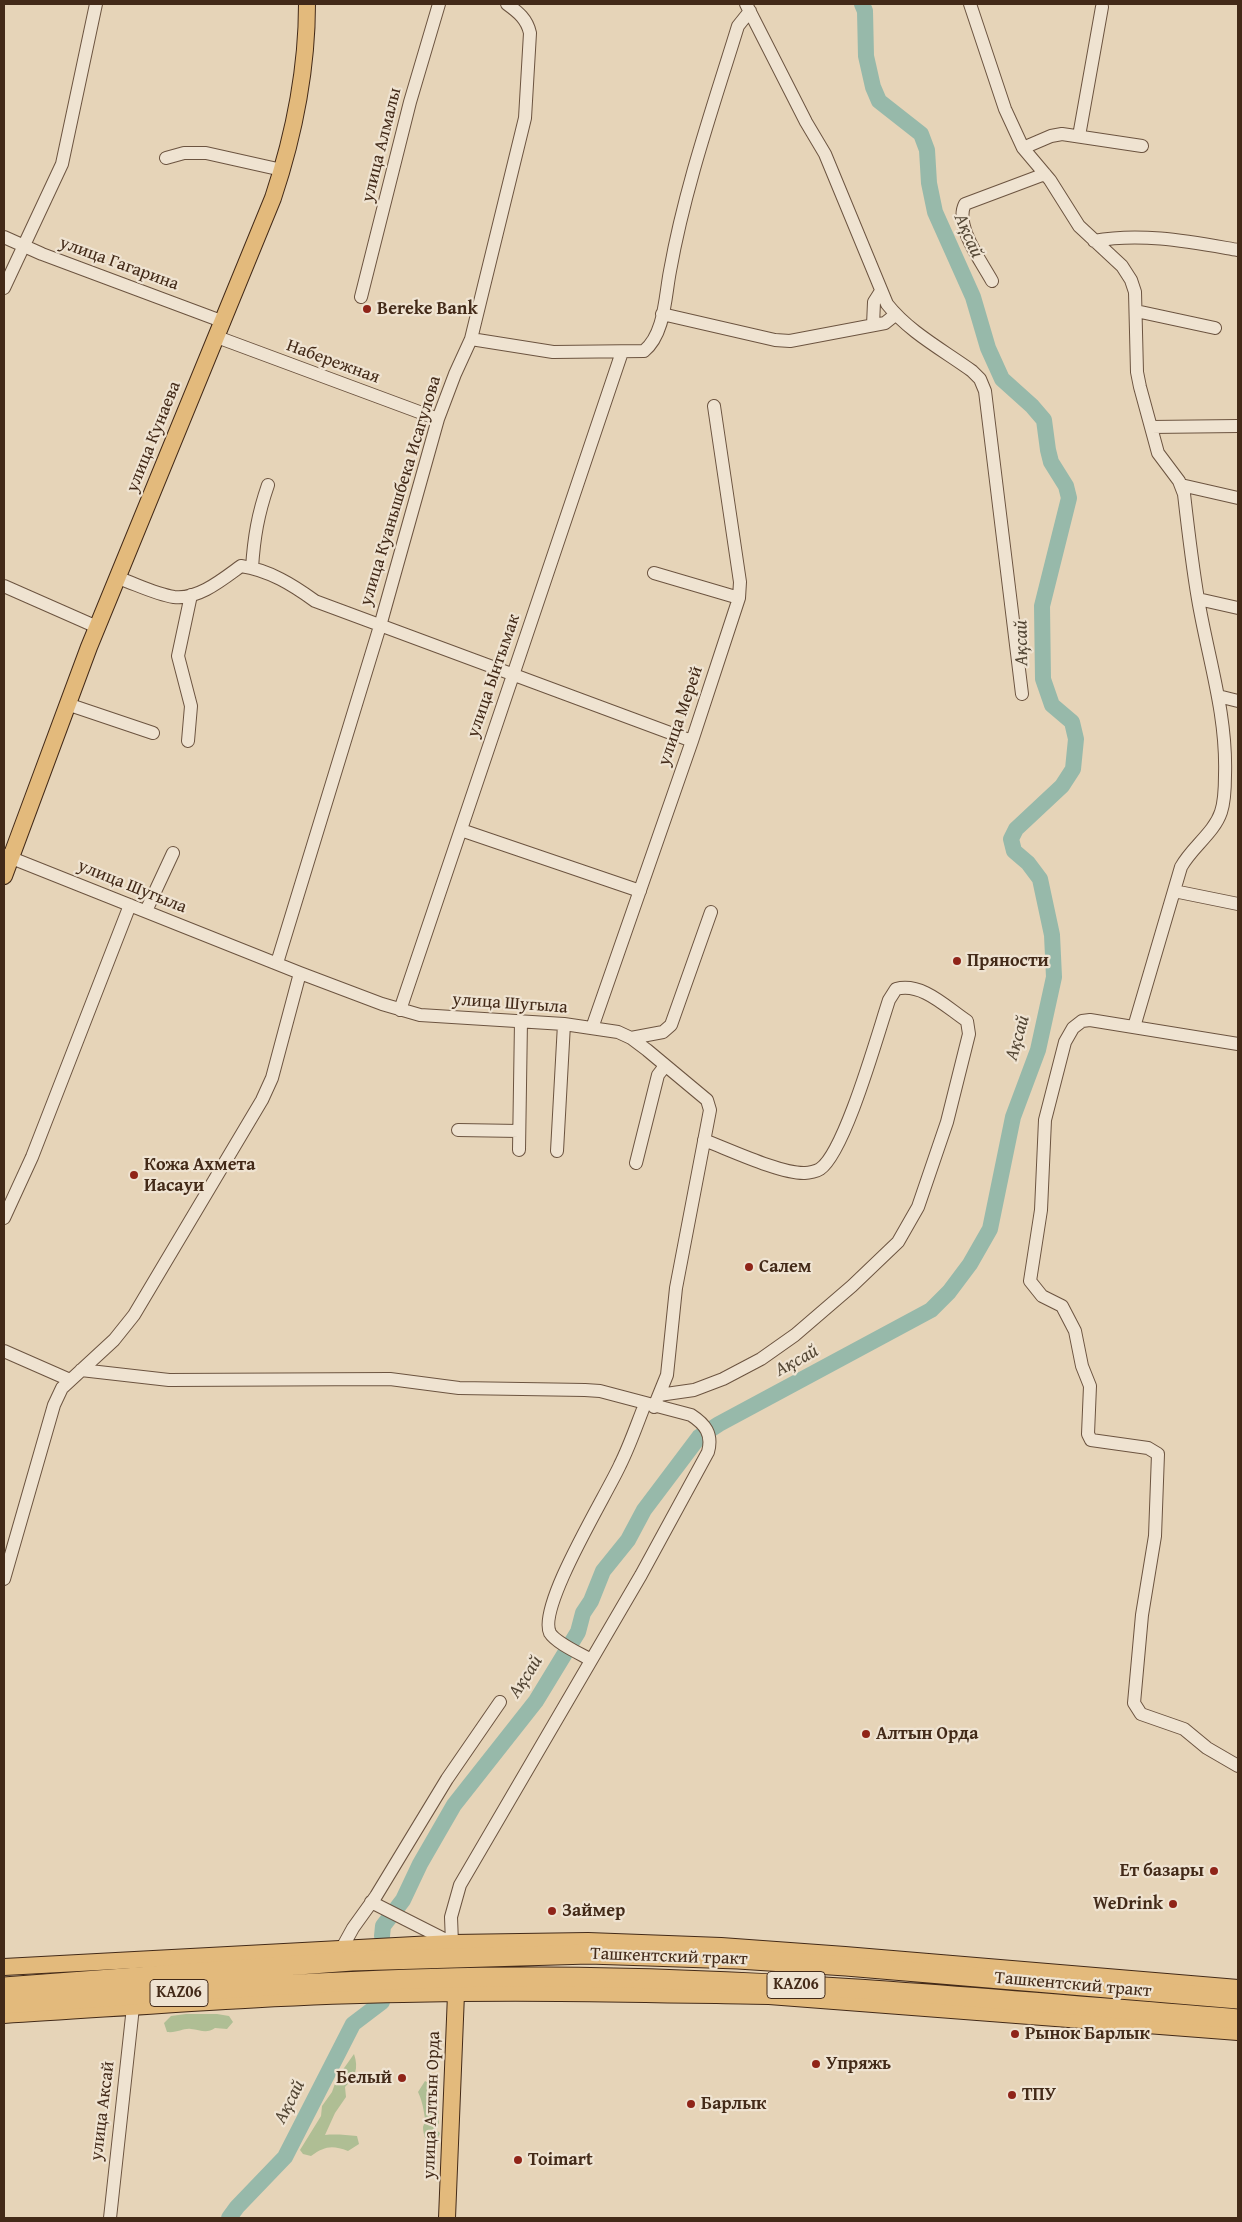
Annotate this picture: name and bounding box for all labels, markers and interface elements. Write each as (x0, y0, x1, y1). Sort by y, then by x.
street label: улица Алмалы (357, 85, 407, 205)
water label: Ақсай (948, 210, 988, 262)
street label: улица Гагарина (56, 232, 182, 296)
place label: Bereke Bank (377, 298, 478, 320)
marker: Bereke Bank (361, 303, 373, 315)
street label: Набережная (283, 335, 383, 389)
street label: улица Куанышбека Исагулова (356, 373, 446, 609)
street label: улица Кунаева (122, 378, 186, 496)
street label: улица Ынтымак (463, 611, 525, 741)
water label: Ақсай (1010, 620, 1034, 666)
street label: улица Мерей (654, 663, 708, 769)
street label: улица Шугыла (74, 855, 190, 919)
place label: Пряности (967, 950, 1049, 972)
marker: Пряности (951, 955, 963, 967)
street label: улица Шугыла (452, 989, 568, 1019)
water label: Ақсай (1001, 1013, 1035, 1063)
place label: Кожа Ахмета Иасауи (144, 1154, 255, 1196)
marker: Кожа Ахмета Иасауи (128, 1169, 140, 1181)
place label: Салем (759, 1256, 811, 1278)
marker: Салем (743, 1261, 755, 1273)
water label: Ақсай (771, 1340, 823, 1382)
water label: Ақсай (504, 1651, 548, 1703)
place label: Алтын Орда (876, 1723, 978, 1745)
marker: Алтын Орда (860, 1728, 872, 1740)
place label: Ет базары (1120, 1860, 1204, 1882)
marker: Ет базары (1208, 1865, 1220, 1877)
place label: WeDrink (1093, 1893, 1163, 1915)
marker: WeDrink (1167, 1898, 1179, 1910)
place label: Займер (562, 1900, 625, 1922)
marker: Займер (546, 1905, 558, 1917)
street label: Ташкентский тракт (590, 1943, 748, 1971)
street label: Ташкентский тракт (994, 1967, 1152, 2003)
road number: KАZ06 (767, 1972, 825, 1998)
road number: KАZ06 (150, 1980, 208, 2006)
place label: Рынок Барлык (1025, 2023, 1150, 2045)
marker: Рынок Барлык (1009, 2028, 1021, 2040)
street label: улица Алтын Орда (419, 2031, 445, 2179)
place label: Упряжь (826, 2053, 891, 2075)
marker: Упряжь (810, 2058, 822, 2070)
street label: улица Аксай (86, 2060, 120, 2162)
place label: Белый (336, 2067, 392, 2089)
marker: Белый (396, 2072, 408, 2084)
water label: Ақсай (269, 2076, 311, 2128)
place label: ТПУ (1022, 2084, 1056, 2106)
marker: ТПУ (1006, 2089, 1018, 2101)
place label: Барлык (701, 2093, 766, 2115)
marker: Барлык (685, 2098, 697, 2110)
place label: Toimart (528, 2149, 593, 2171)
marker: Toimart (512, 2154, 524, 2166)

